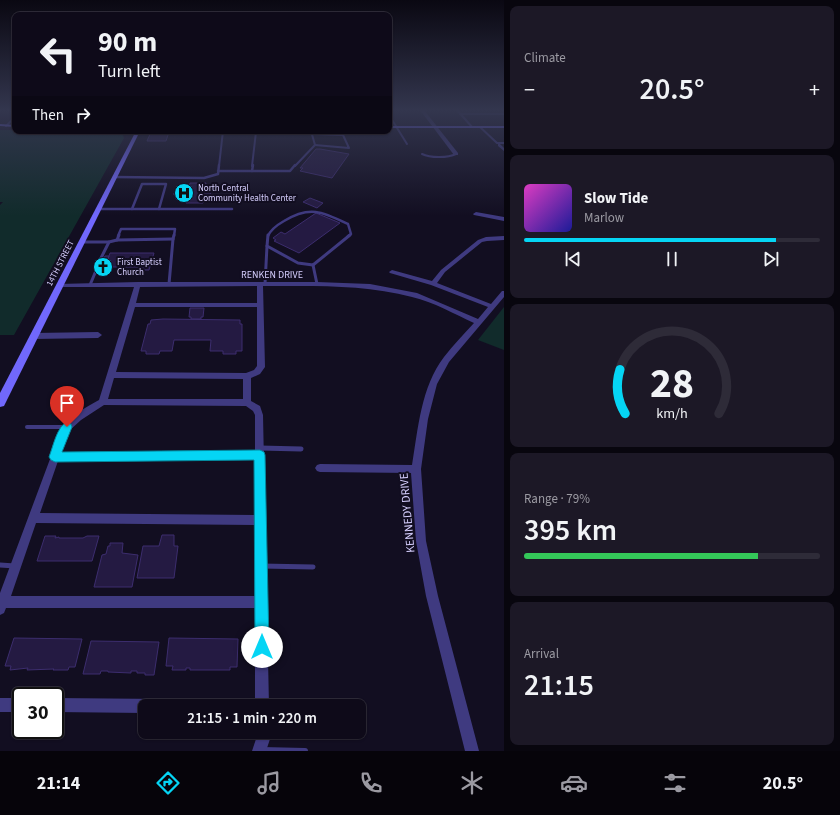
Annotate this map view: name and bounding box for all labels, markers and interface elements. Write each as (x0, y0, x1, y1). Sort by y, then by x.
text: 90 m (98, 22, 157, 62)
icon: left (32, 28, 84, 80)
text: Climate (524, 49, 566, 67)
text: Turn left (98, 59, 160, 84)
text: 20.5° (640, 68, 704, 111)
text: − (524, 74, 535, 106)
text: + (809, 74, 820, 106)
icon: right (72, 104, 94, 126)
text: Then (32, 105, 64, 126)
hospital icon: North Central Community Health Center (173, 182, 195, 204)
place label: North Central Community Health Center (198, 182, 297, 205)
text: Slow Tide (584, 188, 648, 209)
text: Marlow (584, 209, 624, 227)
street label: 14TH STREET (43, 238, 78, 289)
icon: previous (562, 248, 584, 270)
icon: pause (661, 248, 683, 270)
icon: next (760, 248, 782, 270)
church icon: First Baptist Church (92, 256, 114, 278)
place label: First Baptist Church (117, 256, 162, 279)
street label: RENKEN DRIVE (241, 268, 303, 282)
text: 28 (650, 353, 694, 413)
pin (50, 386, 84, 427)
icon: arrive (56, 392, 78, 414)
text: km/h (656, 402, 688, 423)
street label: KENNEDY DRIVE (396, 472, 419, 554)
text: Range · 79% (524, 490, 590, 508)
text: 395 km (524, 509, 617, 552)
position arrow (241, 626, 283, 668)
text: Arrival (524, 645, 559, 663)
text: 21:15 (524, 664, 594, 707)
speed limit sign: 30 (12, 687, 64, 739)
text: 21:15 · 1 min · 220 m (187, 708, 317, 729)
icon: directions (154, 769, 182, 797)
icon: music (255, 769, 283, 797)
icon: phone (357, 769, 385, 797)
icon: climate (458, 769, 486, 797)
icon: car (560, 769, 588, 797)
icon: filters (661, 769, 689, 797)
text: 21:14 (37, 771, 80, 796)
text: 20.5° (763, 771, 803, 796)

